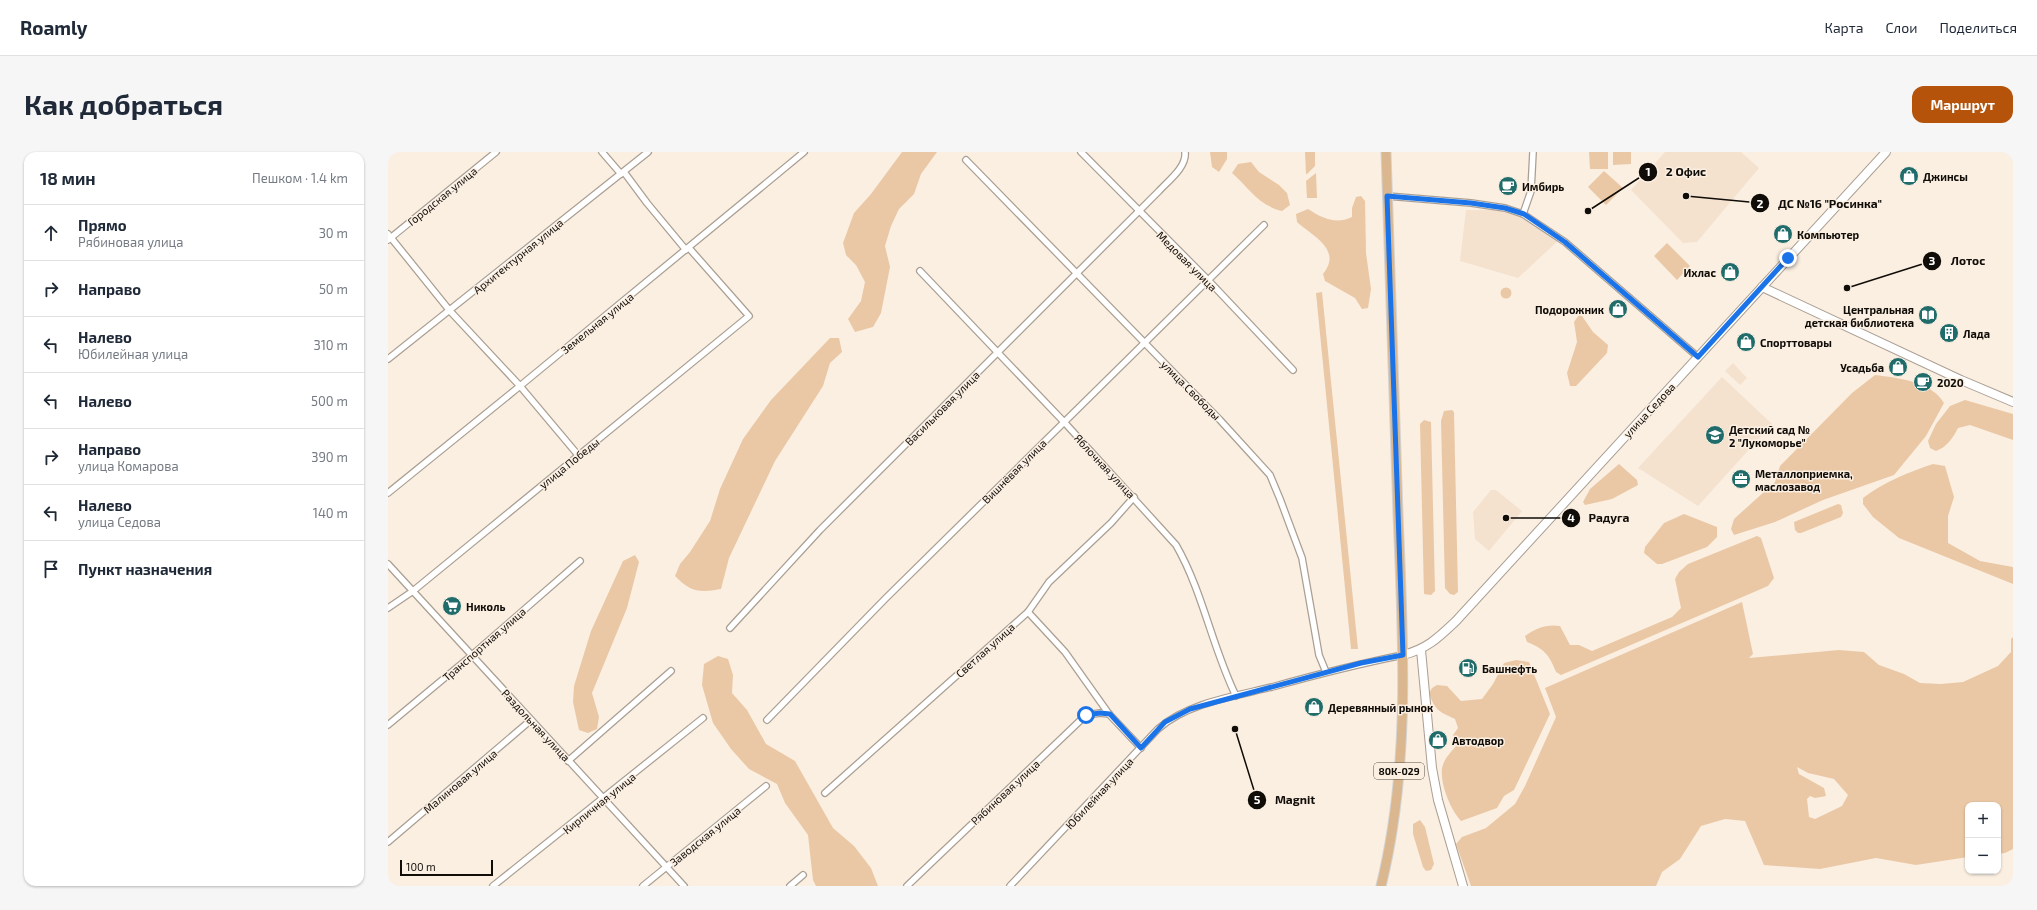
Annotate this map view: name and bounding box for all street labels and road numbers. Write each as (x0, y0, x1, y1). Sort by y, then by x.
street label: Городская улица (405, 164, 480, 229)
street label: Архитектурная улица (470, 216, 566, 297)
street label: Медовая улица (1154, 228, 1220, 294)
street label: Земельная улица (558, 290, 637, 357)
street label: улица Свободы (1158, 358, 1223, 423)
street label: Васильковая улица (902, 368, 983, 449)
street label: улица Седова (1620, 380, 1678, 441)
street label: Яблочная улица (1071, 431, 1138, 501)
street label: улица Победы (536, 435, 602, 492)
street label: Вишнёвая улица (979, 436, 1050, 507)
street label: Транспортная улица (440, 604, 529, 684)
street label: Светлая улица (953, 620, 1018, 681)
street label: Раздольная улица (498, 686, 573, 765)
street label: Малиновая улица (420, 746, 500, 816)
street label: Юбилейная улица (1062, 754, 1136, 832)
street label: Рябиновая улица (968, 757, 1043, 828)
road number: 80К-029 (1374, 763, 1424, 779)
street label: Кирпичная улица (560, 770, 639, 837)
street label: Заводская улица (667, 803, 744, 869)

